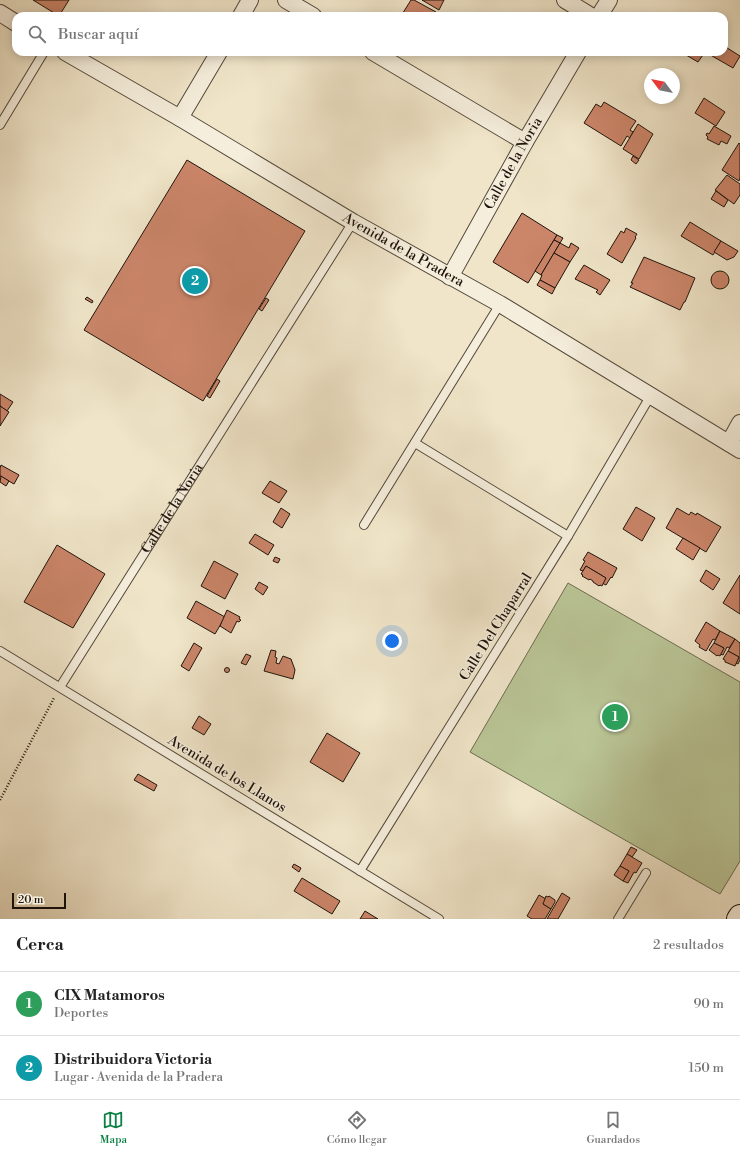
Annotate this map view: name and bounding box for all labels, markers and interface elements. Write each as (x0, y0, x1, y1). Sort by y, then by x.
search box (12, 12, 728, 56)
icon: search (26, 23, 48, 45)
text: Buscar aquí (58, 25, 139, 44)
north arrow (644, 68, 680, 104)
street label: Calle de la Noria (480, 113, 547, 213)
street label: Avenida de la Pradera (338, 208, 468, 292)
pin: 2 (182, 266, 208, 296)
street label: Calle de la Noria (137, 459, 208, 557)
street label: Calle Del Chaparral (456, 570, 536, 684)
your location (382, 631, 402, 651)
pin: 1 (602, 702, 628, 732)
street label: Avenida de los Llanos (163, 731, 290, 817)
scale bar (12, 891, 66, 910)
text: 20 m (18, 893, 43, 907)
text: Cerca (16, 934, 64, 956)
text: 2 resultados (653, 937, 724, 953)
text: CIX Matamoros (54, 986, 165, 1005)
text: 1 (26, 996, 32, 1012)
text: 90 m (693, 996, 724, 1012)
text: Deportes (54, 1005, 108, 1021)
text: Distribuidora Victoria (54, 1050, 212, 1069)
text: 2 (25, 1060, 33, 1076)
text: 150 m (689, 1060, 724, 1076)
text: Lugar · Avenida de la Pradera (54, 1069, 223, 1085)
tab: Mapa (100, 1109, 127, 1147)
tab: Cómo llegar (327, 1109, 387, 1147)
tab: Guardados (586, 1109, 640, 1147)

